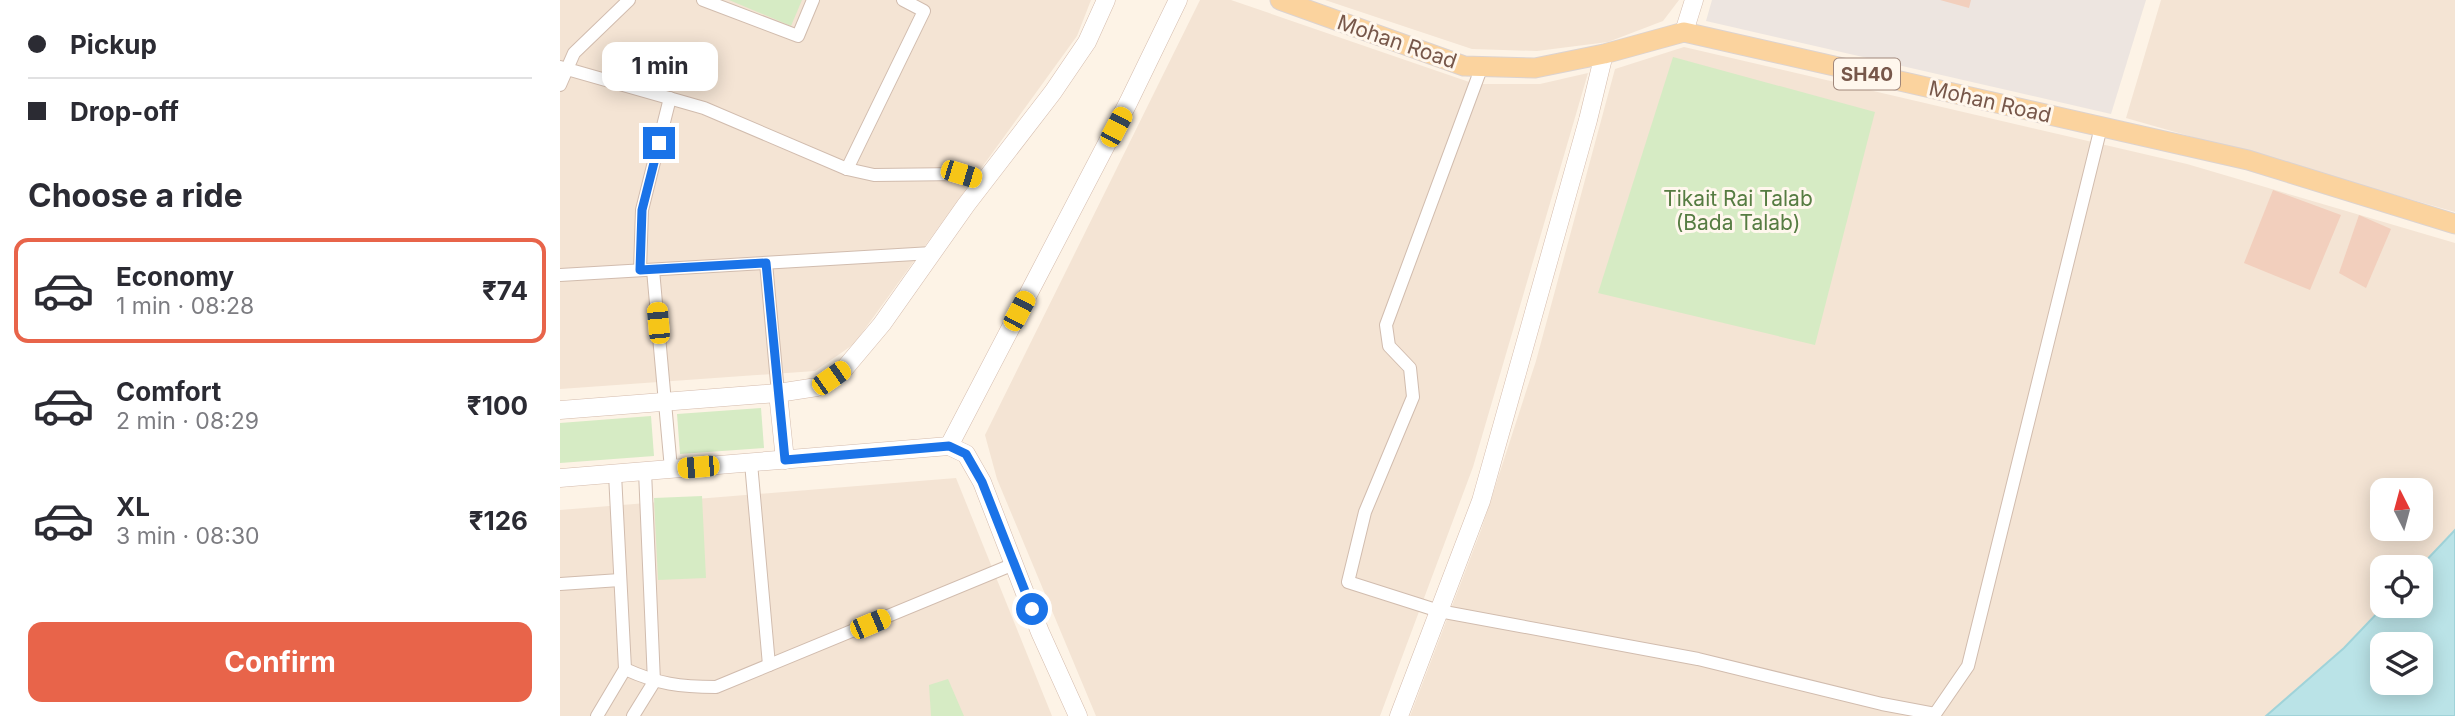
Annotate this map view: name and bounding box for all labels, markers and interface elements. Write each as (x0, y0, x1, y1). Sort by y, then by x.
street label: Mohan Road (1334, 9, 1460, 74)
text: Pickup (70, 29, 157, 60)
callout: 1 min (601, 41, 717, 90)
text: 1 min (632, 52, 688, 80)
road number: SH40 (1834, 58, 1900, 90)
street label: Mohan Road (1927, 75, 2054, 128)
text: Drop-off (70, 96, 179, 127)
car (1097, 104, 1136, 150)
route end (643, 127, 675, 159)
car (938, 158, 985, 190)
text: Choose a ride (28, 176, 243, 215)
park label: Tikait Rai Talab (Bada Talab) (1663, 186, 1813, 235)
icon: car (32, 259, 95, 322)
text: Economy (116, 261, 234, 292)
text: ₹74 (482, 275, 528, 306)
car (1000, 288, 1039, 334)
text: 1 min · 08:28 (116, 292, 254, 320)
car (646, 301, 671, 345)
car (808, 357, 855, 399)
icon: car (32, 374, 95, 437)
text: Comfort (116, 376, 221, 407)
text: ₹100 (467, 390, 528, 421)
text: 2 min · 08:29 (116, 407, 259, 435)
car (677, 455, 720, 479)
north arrow (2370, 478, 2432, 541)
map controls (2370, 478, 2433, 695)
icon: car (32, 489, 95, 552)
text: XL (116, 491, 150, 522)
text: ₹126 (469, 505, 528, 536)
text: 3 min · 08:30 (116, 522, 260, 550)
button: locate (2370, 555, 2433, 618)
route start (1016, 593, 1048, 625)
car (847, 606, 894, 642)
button: Confirm (28, 622, 532, 702)
button: layers (2370, 632, 2433, 695)

